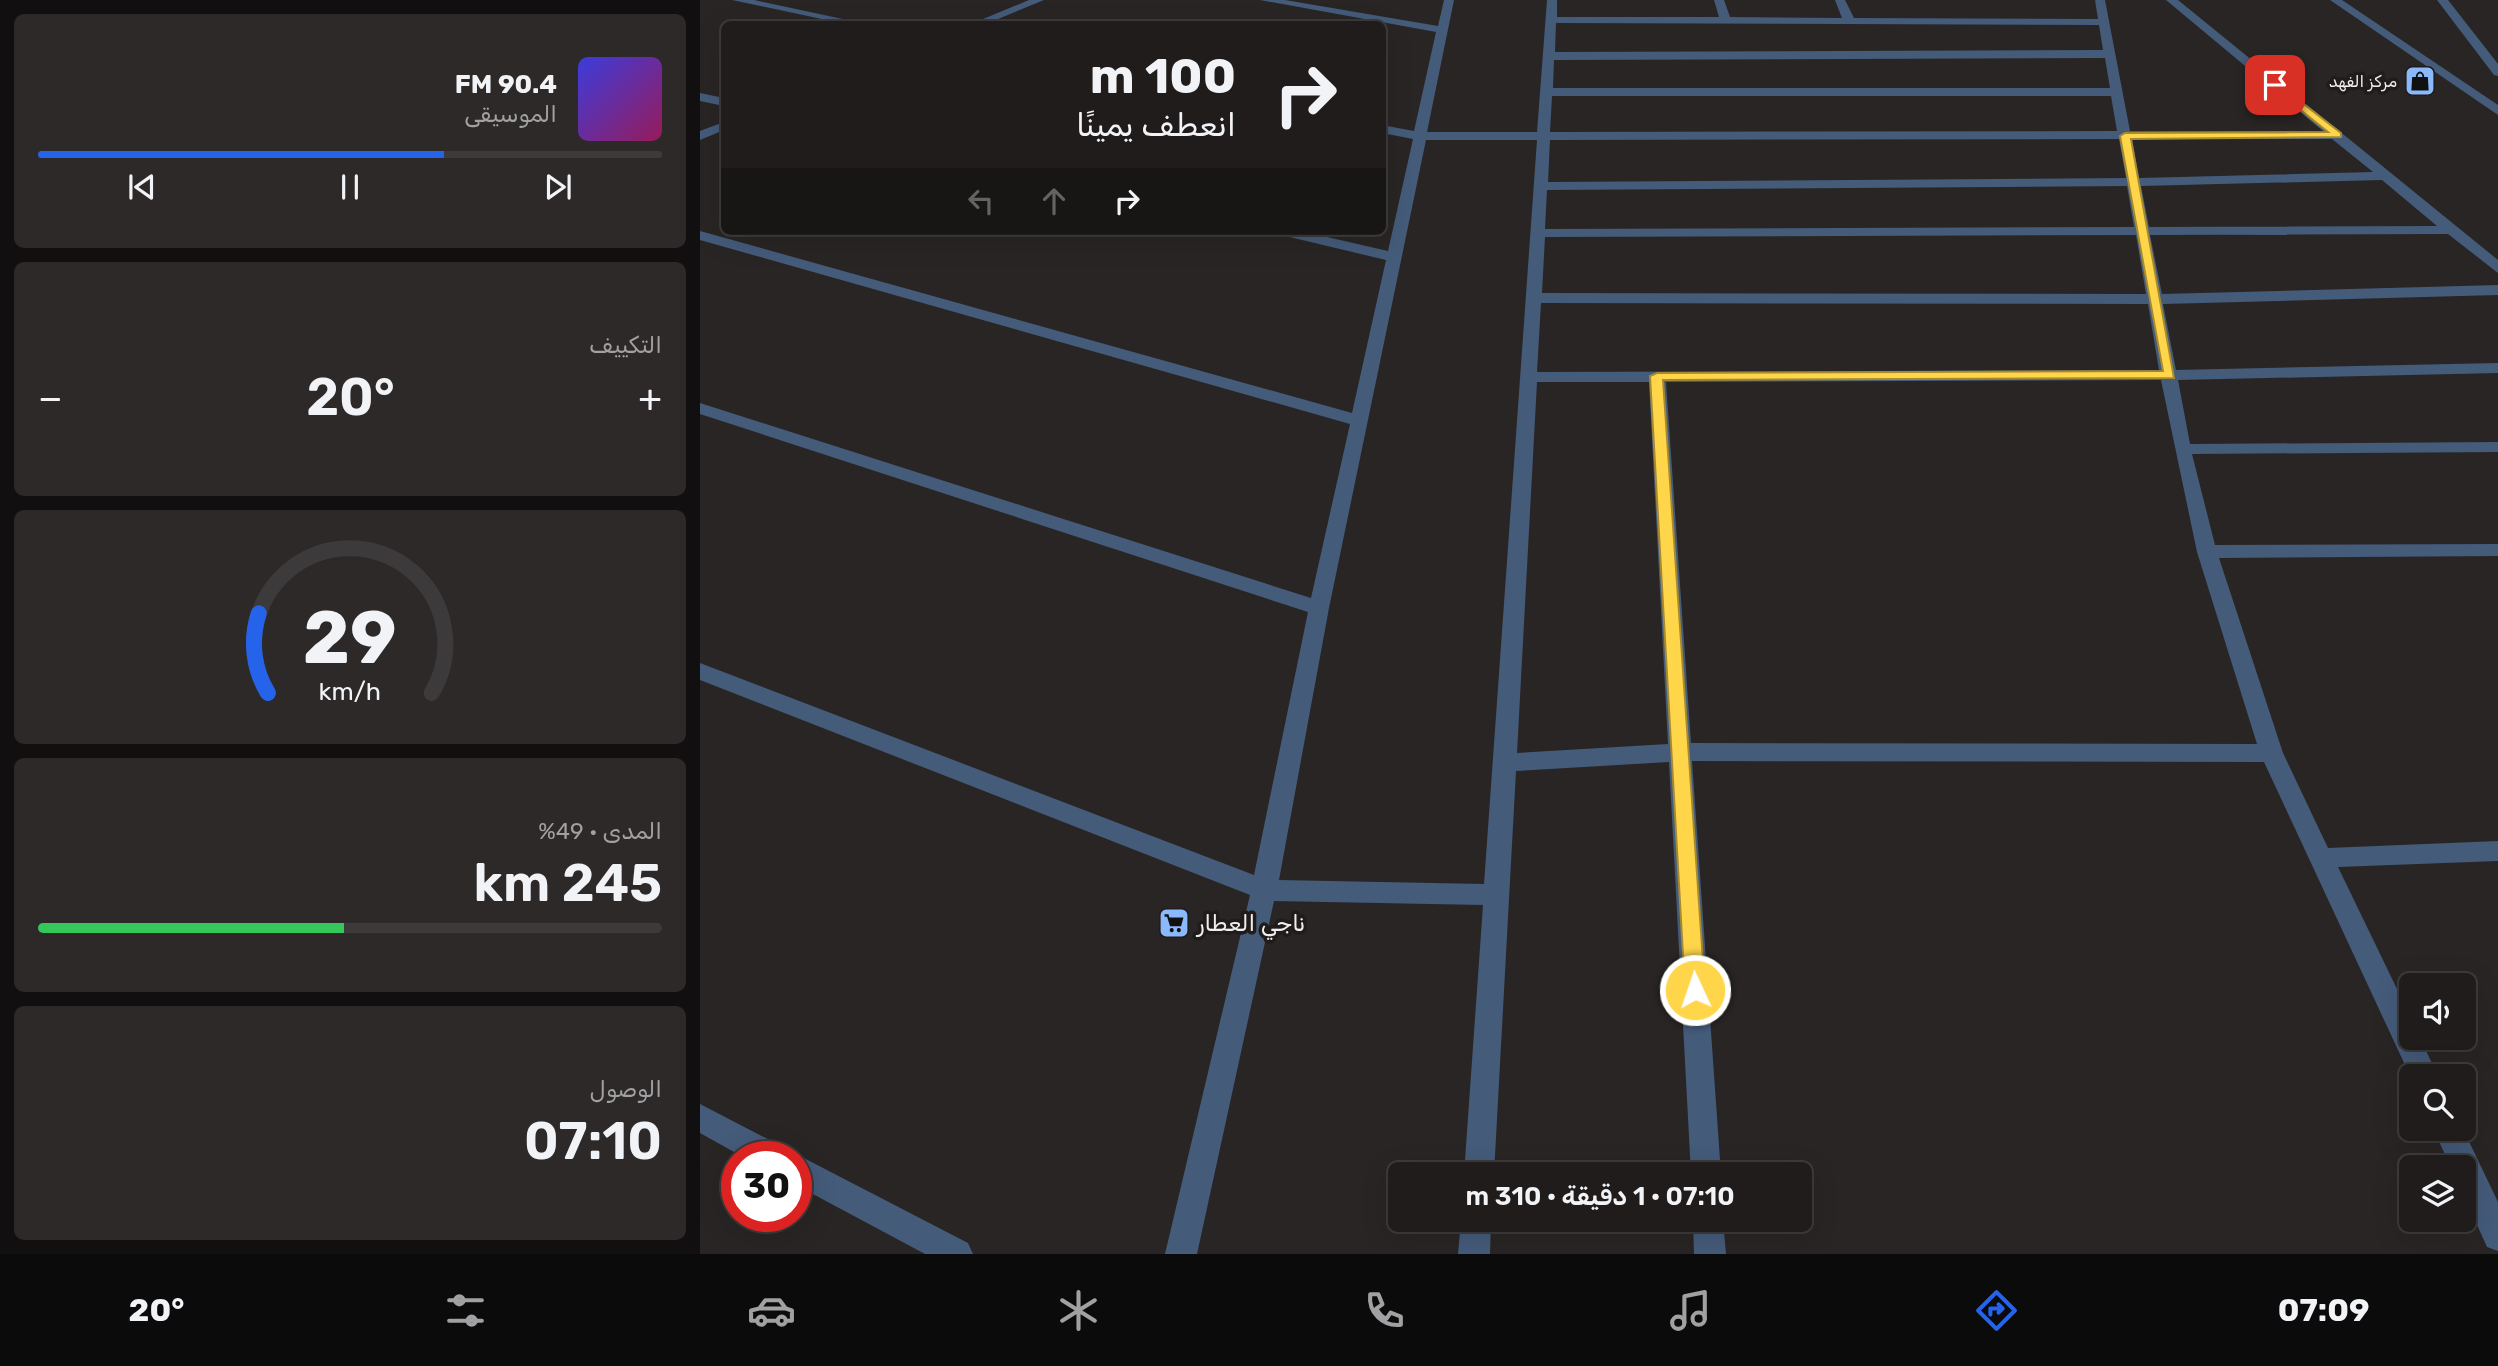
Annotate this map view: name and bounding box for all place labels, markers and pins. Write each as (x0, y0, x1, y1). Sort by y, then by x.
pin (2245, 55, 2305, 115)
shop icon: مركز الفهد (2403, 64, 2437, 98)
place label: مركز الفهد (2329, 72, 2397, 92)
supermarket icon: ناجي العطار (1157, 906, 1191, 940)
place label: ناجي العطار (1195, 909, 1305, 940)

